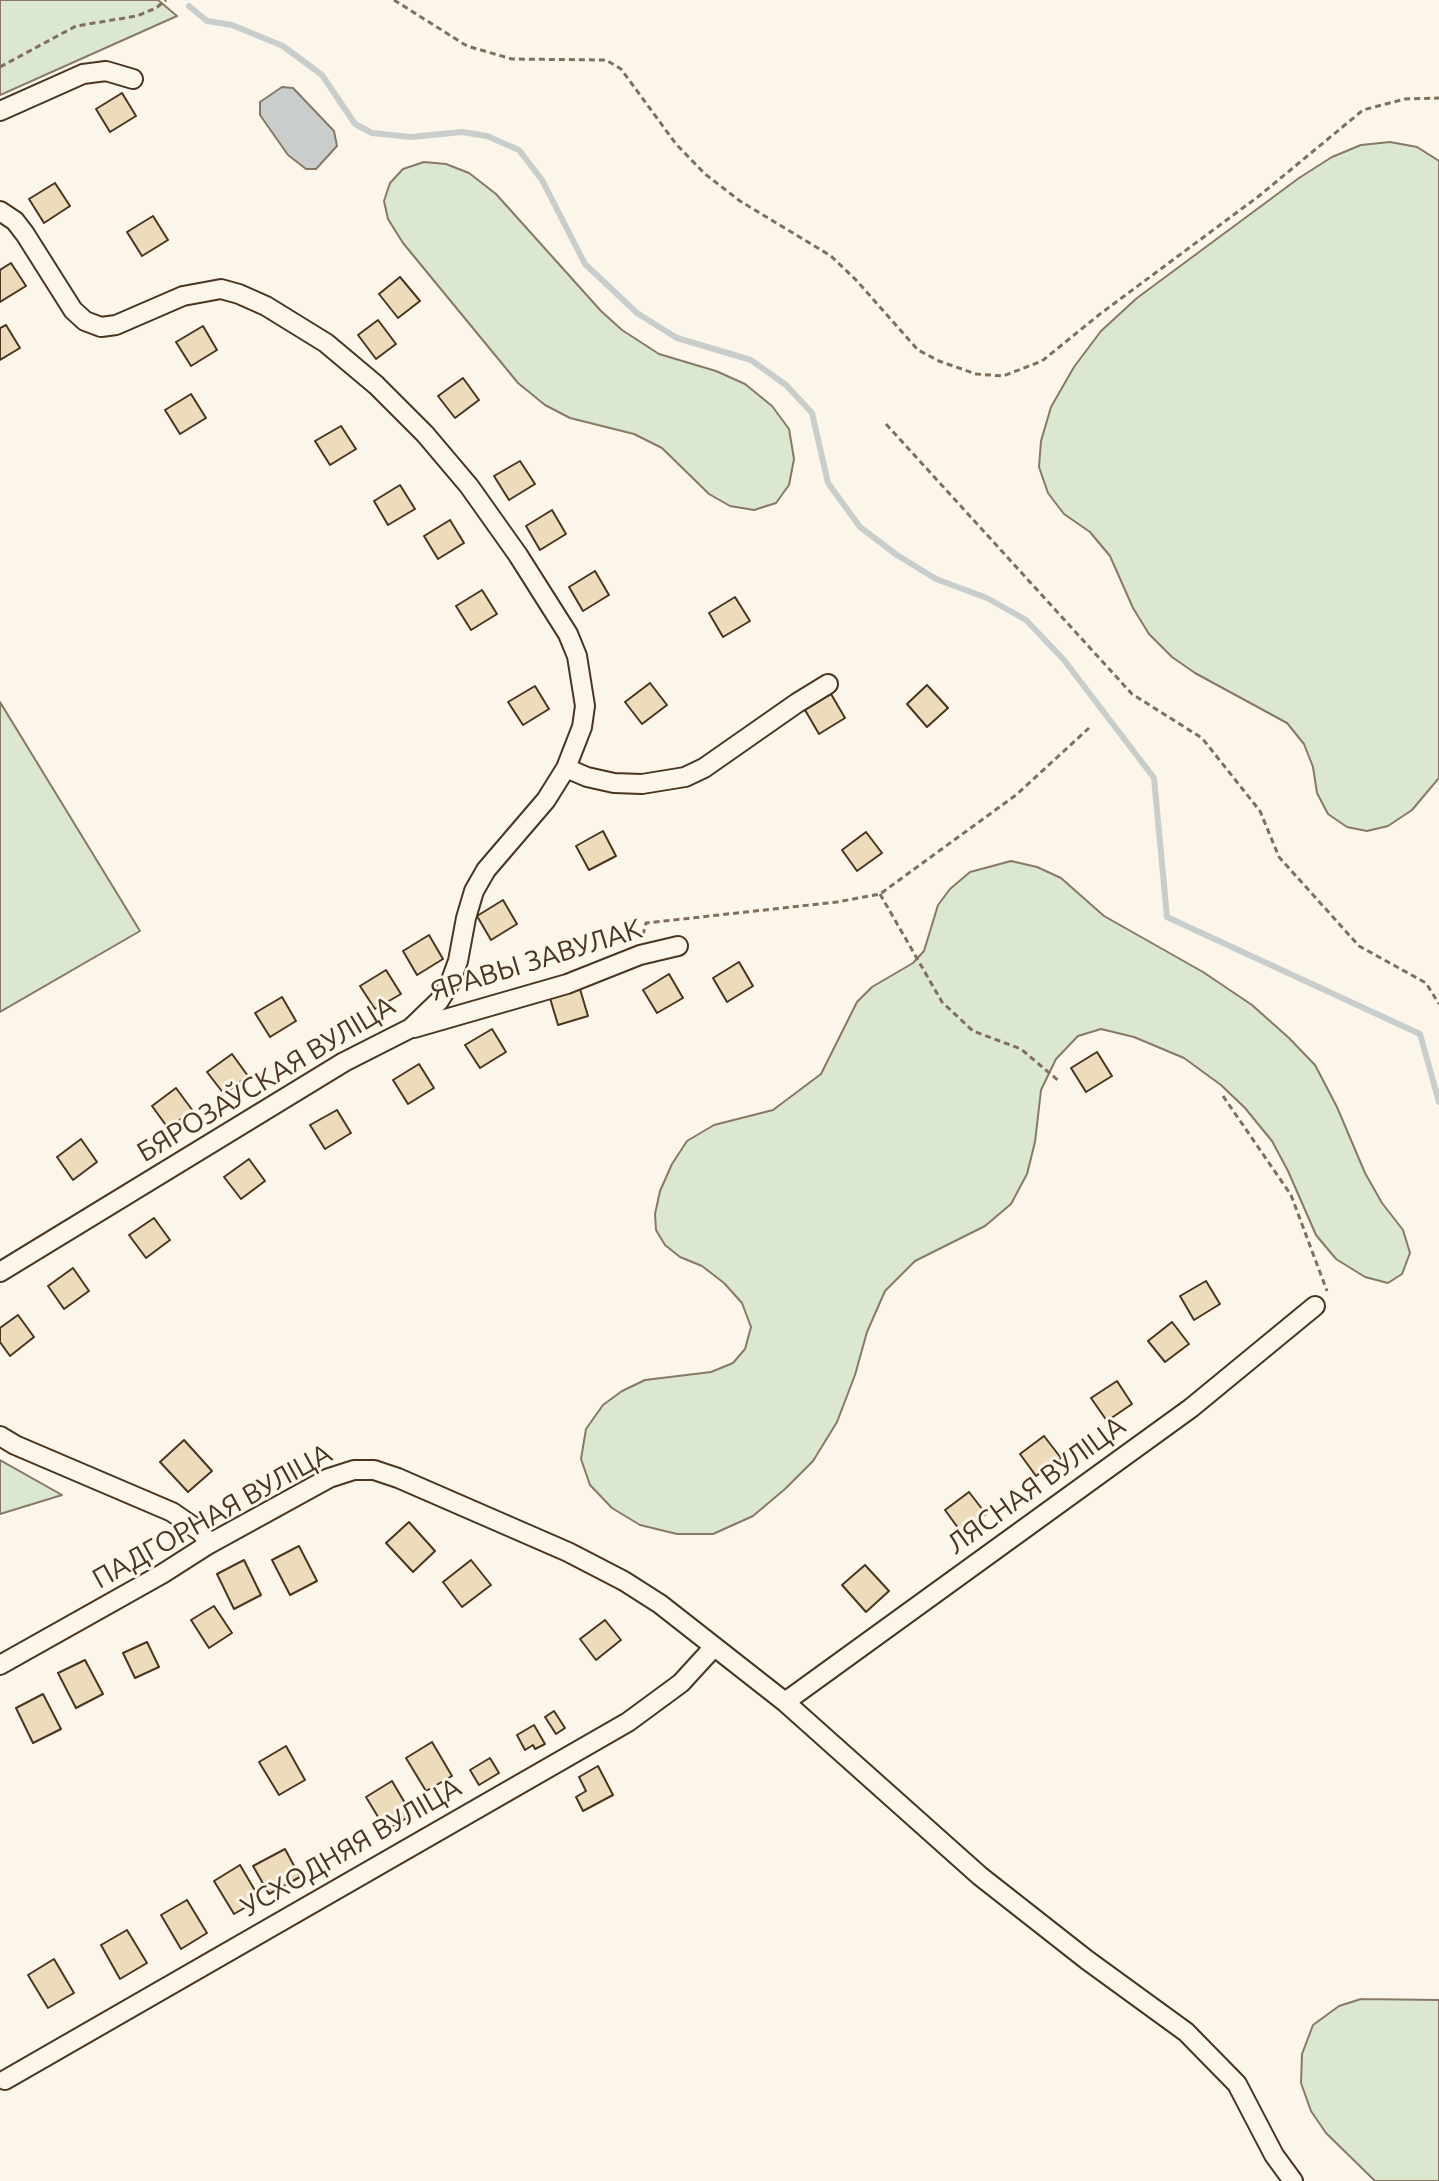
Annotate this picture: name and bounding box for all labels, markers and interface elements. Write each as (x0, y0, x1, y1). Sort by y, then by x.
street label: ЯРАВЫ ЗАВУЛАК (426, 912, 646, 1008)
street label: БЯРОЗАЎСКАЯ ВУЛІЦА (131, 989, 401, 1169)
street label: ЛЯСНАЯ ВУЛІЦА (940, 1409, 1132, 1561)
street label: ПАДГОРНАЯ ВУЛІЦА (87, 1436, 337, 1596)
street label: УСХОДНЯЯ ВУЛІЦА (235, 1770, 467, 1924)

